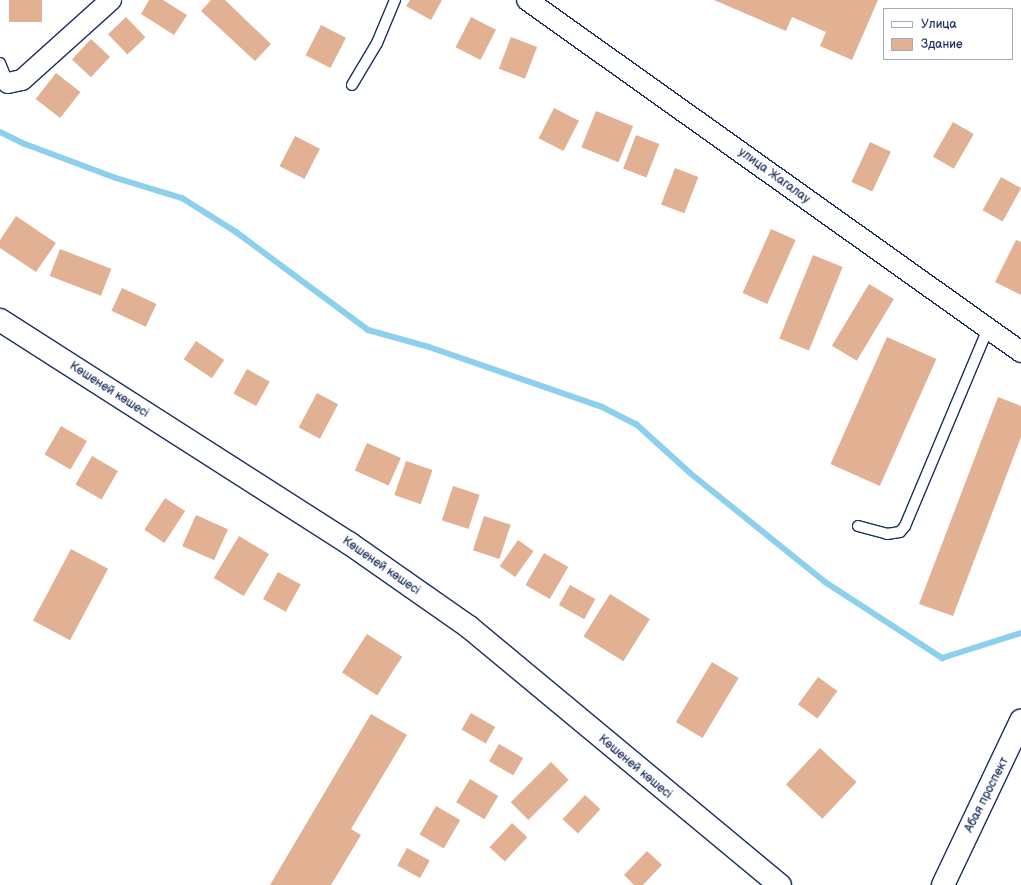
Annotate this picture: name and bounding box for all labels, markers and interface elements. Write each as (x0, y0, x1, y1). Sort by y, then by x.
legend (883, 8, 1013, 60)
text: Улица (921, 17, 957, 32)
text: Здание (921, 37, 963, 52)
street label: улица Жагалау (735, 145, 813, 207)
street label: Көшеней көшесі (67, 359, 151, 421)
street label: Көшеней көшесі (339, 534, 423, 598)
street label: Көшеней көшесі (595, 732, 675, 802)
street label: Абая проспект (962, 755, 1012, 835)

